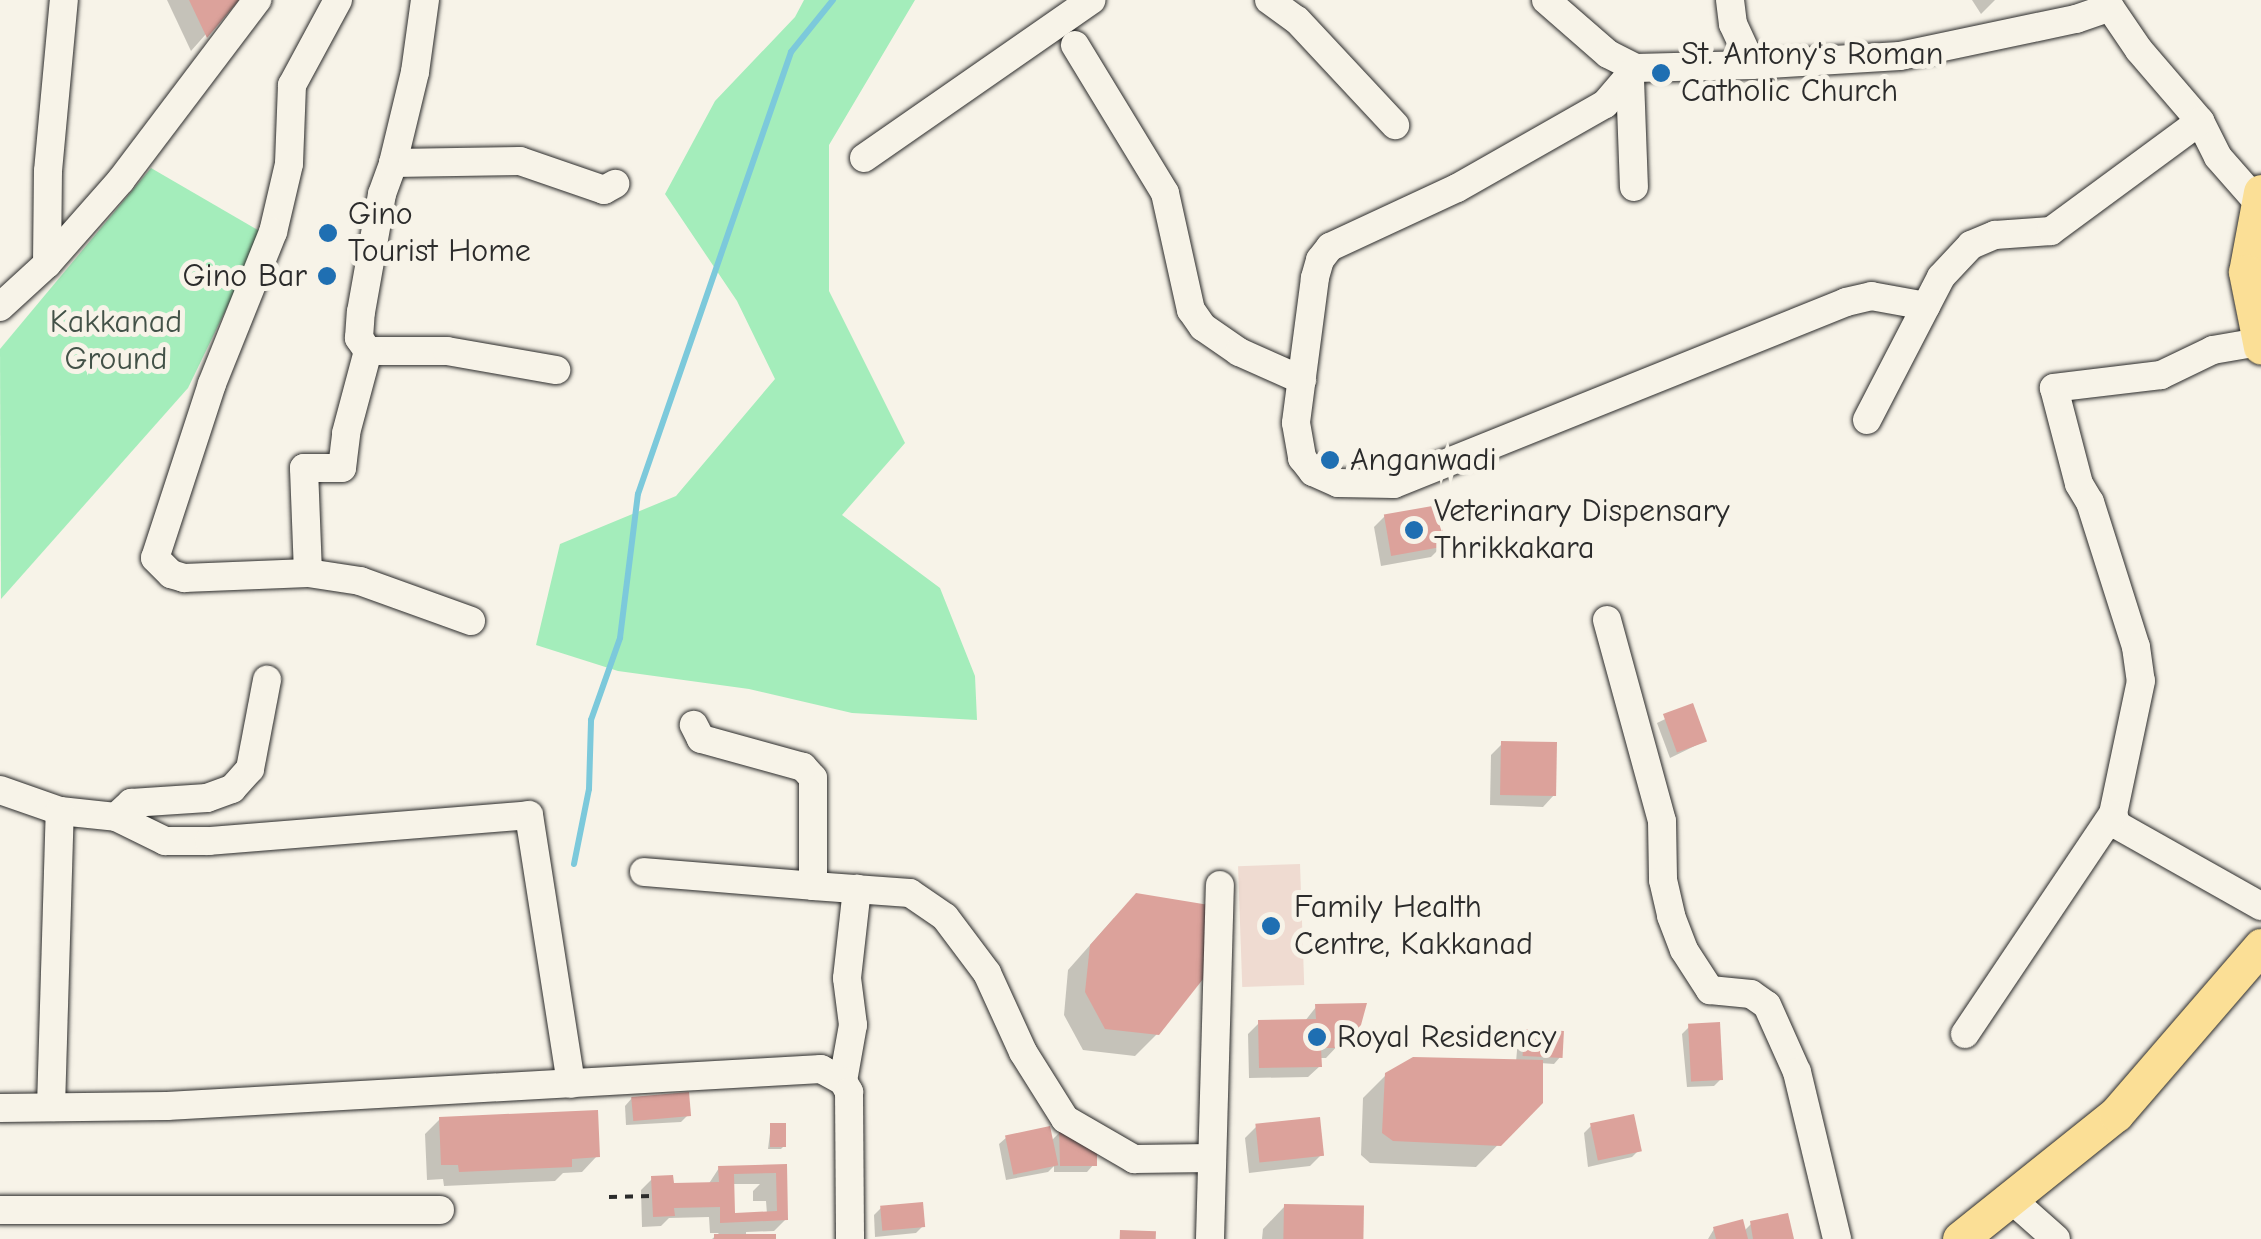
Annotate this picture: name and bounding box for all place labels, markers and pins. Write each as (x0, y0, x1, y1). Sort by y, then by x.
place label: St. Antony's Roman Catholic Church (1681, 36, 1943, 111)
marker: St. Antony's Roman Catholic Church (1650, 62, 1672, 84)
place label: Gino Tourist Home (348, 196, 531, 271)
marker: Gino Tourist Home (317, 222, 339, 244)
place label: Gino Bar (182, 257, 307, 295)
marker: Gino Bar (316, 265, 338, 287)
place label: Anganwadi (1350, 441, 1497, 479)
marker: Anganwadi (1319, 449, 1341, 471)
place label: Veterinary Dispensary Thrikkakara (1434, 493, 1730, 568)
marker: Veterinary Dispensary Thrikkakara (1403, 519, 1425, 541)
place label: Family Health Centre, Kakkanad (1294, 889, 1533, 964)
marker: Family Health Centre, Kakkanad (1258, 913, 1284, 939)
place label: Royal Residency (1337, 1018, 1556, 1056)
marker: Royal Residency (1306, 1026, 1328, 1048)

